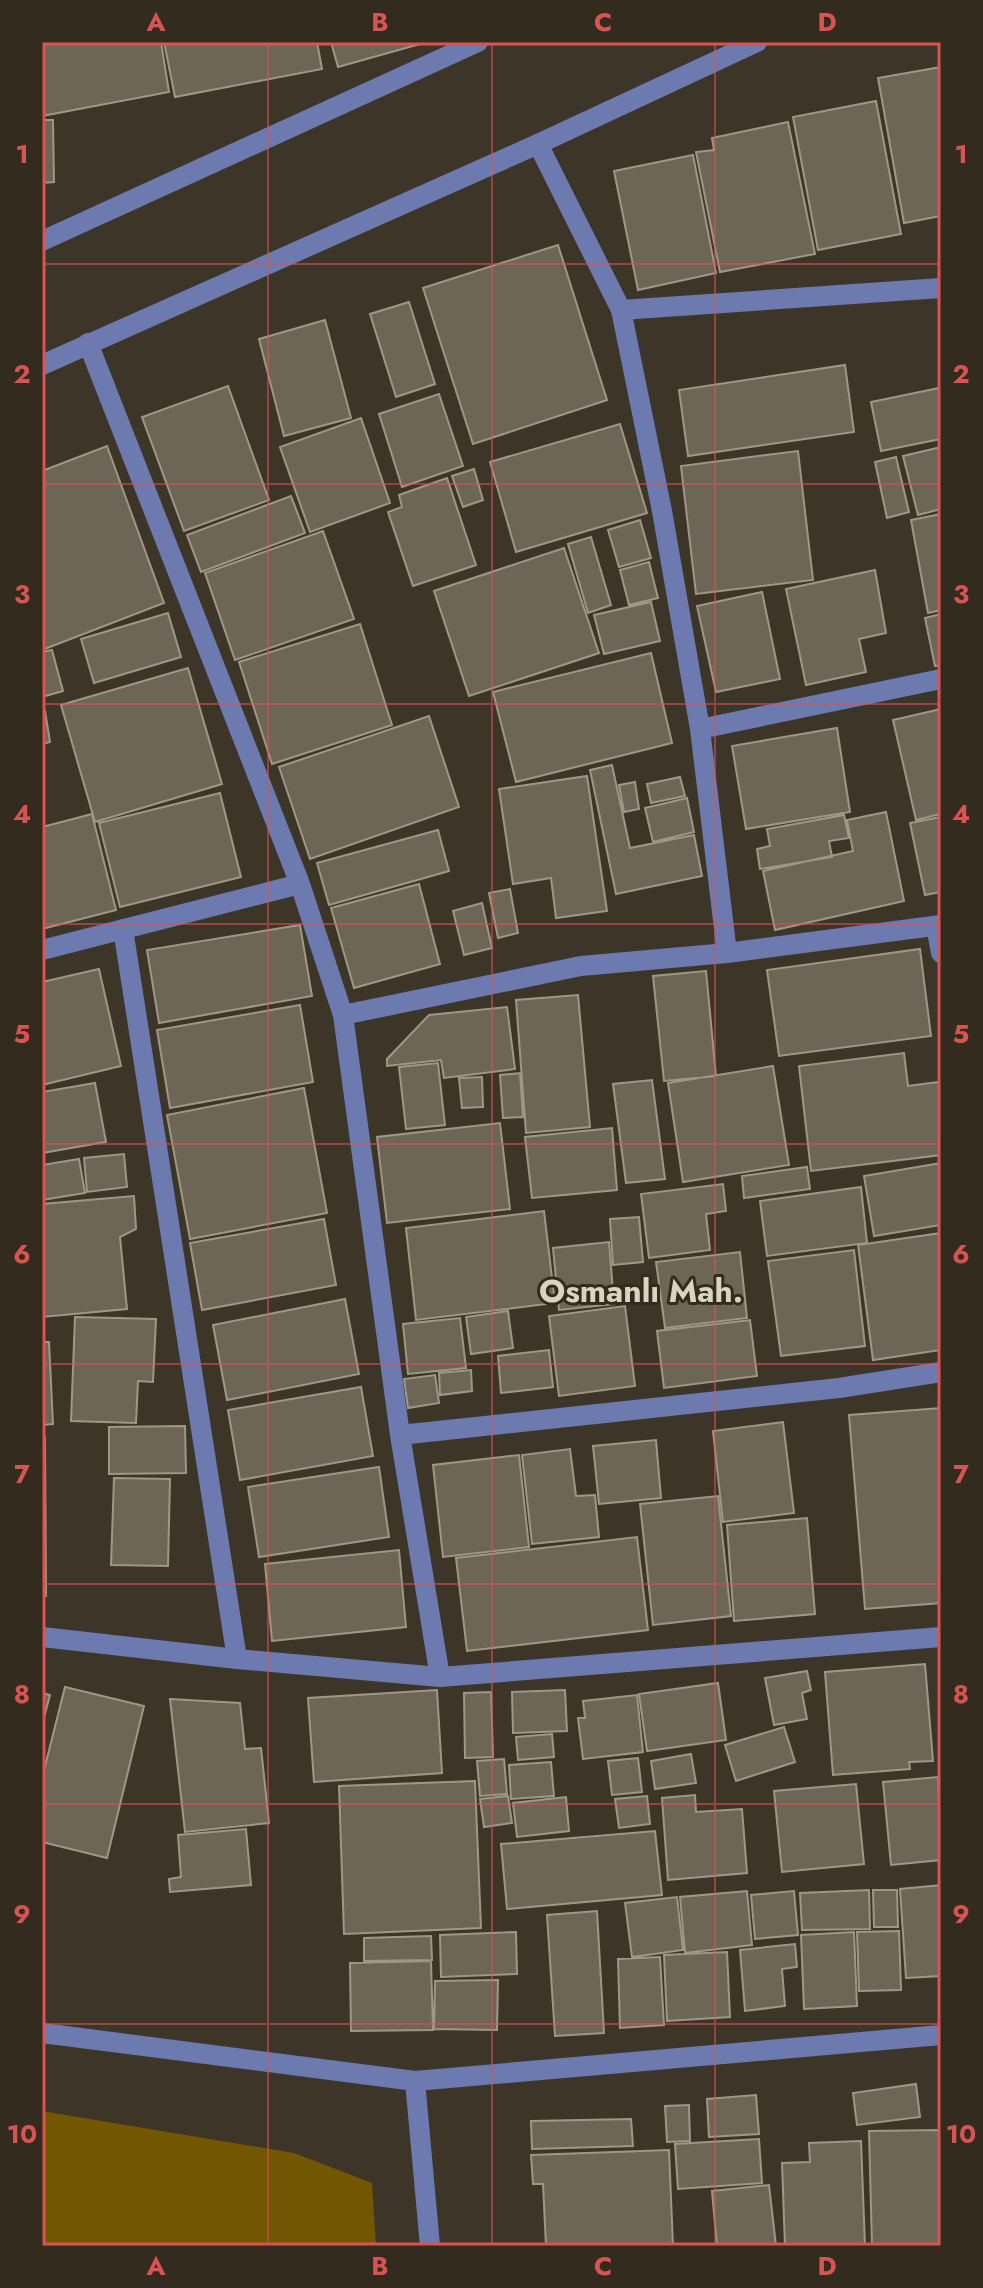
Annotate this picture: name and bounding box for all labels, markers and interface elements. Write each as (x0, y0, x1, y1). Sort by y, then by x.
text: A (145, 3, 166, 41)
text: B (371, 3, 389, 41)
text: C (594, 3, 612, 41)
text: D (817, 3, 837, 41)
text: 1 (15, 135, 29, 173)
text: 1 (954, 135, 968, 173)
text: 2 (13, 355, 31, 393)
text: 2 (952, 355, 970, 393)
text: 3 (14, 575, 30, 613)
text: 3 (953, 575, 969, 613)
text: 4 (13, 795, 31, 833)
text: 4 (952, 795, 970, 833)
text: 5 (14, 1015, 30, 1053)
text: 5 (953, 1015, 969, 1053)
text: 6 (13, 1235, 31, 1273)
text: 6 (952, 1235, 970, 1273)
district label: Osmanlı Mah. (539, 1268, 743, 1314)
text: 7 (14, 1455, 30, 1493)
text: 7 (953, 1455, 969, 1493)
text: 8 (14, 1675, 30, 1713)
text: 8 (953, 1675, 969, 1713)
text: 9 (13, 1895, 31, 1933)
text: 9 (952, 1895, 970, 1933)
text: 10 (7, 2115, 37, 2153)
text: 10 (946, 2115, 976, 2153)
text: A (145, 2247, 166, 2285)
text: B (371, 2247, 389, 2285)
text: C (594, 2247, 612, 2285)
text: D (817, 2247, 837, 2285)

